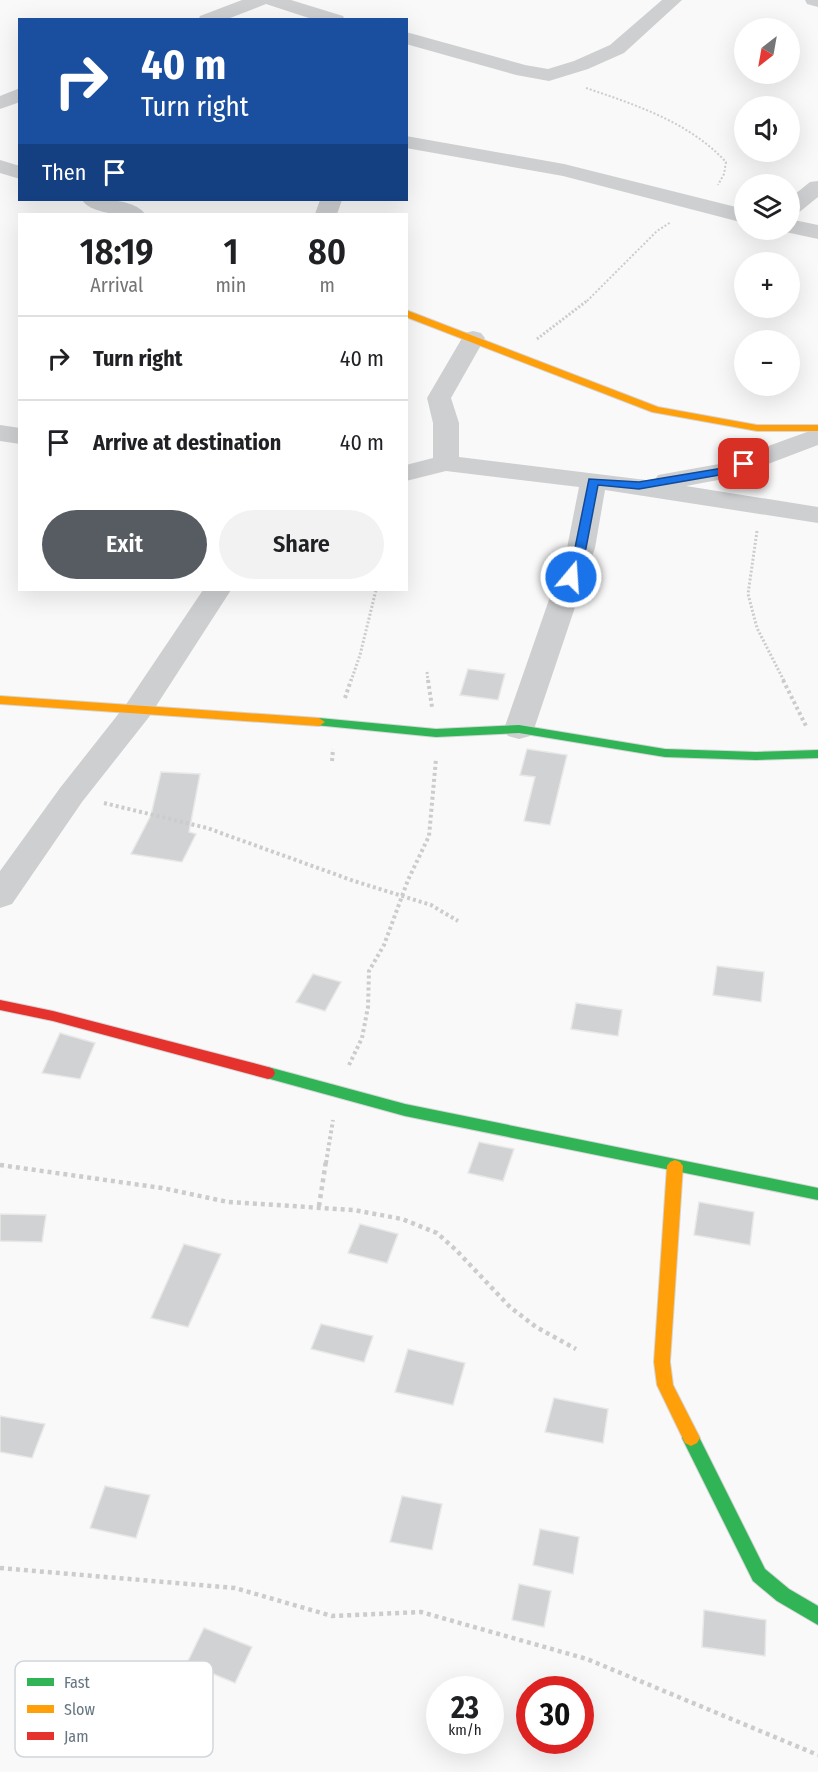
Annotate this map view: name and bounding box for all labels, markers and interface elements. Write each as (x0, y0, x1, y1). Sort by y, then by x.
north arrow (734, 18, 800, 84)
map controls (734, 18, 800, 396)
text: 40 m (141, 40, 226, 90)
icon: right (42, 42, 120, 120)
text: Turn right (141, 91, 249, 123)
button: sound (734, 96, 800, 162)
icon: arrive (98, 156, 131, 189)
text: Then (42, 159, 86, 186)
button: layers (734, 174, 800, 240)
text: 18:19 (80, 230, 154, 274)
text: 1 (223, 230, 238, 274)
text: 80 (308, 230, 346, 274)
button: + (734, 252, 800, 318)
text: Arrival (90, 273, 143, 297)
text: min (215, 273, 246, 297)
text: m (319, 273, 335, 297)
button: − (734, 330, 800, 396)
icon: right (42, 342, 75, 375)
text: Turn right (93, 345, 182, 372)
text: 40 m (340, 345, 384, 372)
icon: arrive (42, 426, 75, 459)
text: Arrive at destination (93, 429, 281, 456)
text: 40 m (340, 429, 384, 456)
pin (718, 438, 769, 489)
icon: arrive (727, 447, 760, 480)
button: Exit (42, 510, 207, 579)
button: Share (219, 510, 384, 579)
position arrow (539, 545, 603, 609)
legend (15, 1661, 213, 1757)
text: Fast (64, 1673, 91, 1692)
speed limit sign: 30 (516, 1676, 594, 1754)
text: 23 (451, 1690, 479, 1726)
text: Slow (64, 1700, 95, 1719)
text: km/h (448, 1721, 482, 1739)
text: Jam (64, 1727, 89, 1746)

